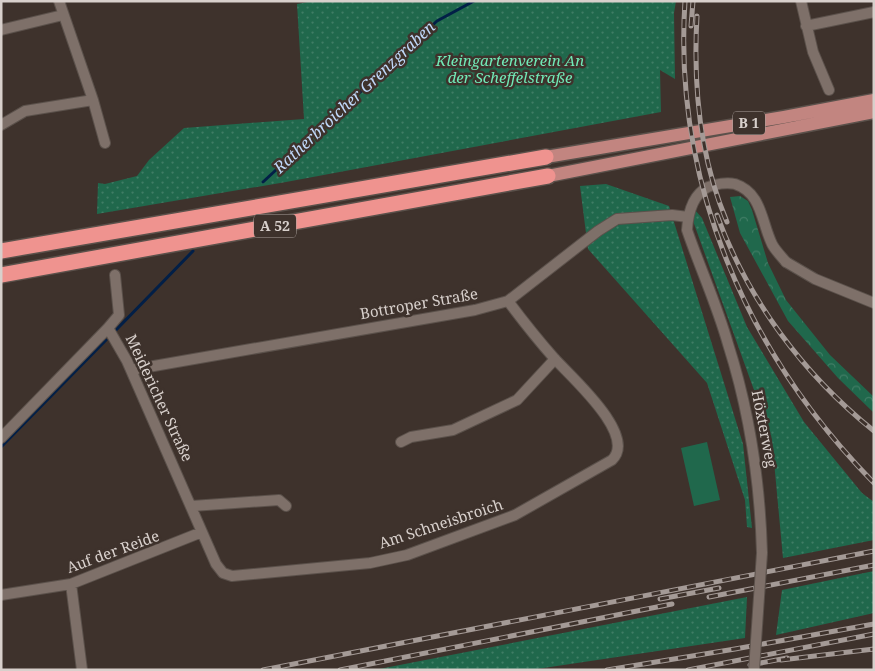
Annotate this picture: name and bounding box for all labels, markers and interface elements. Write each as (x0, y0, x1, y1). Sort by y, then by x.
water label: Ratherbroicher Grenzgraben (268, 16, 440, 179)
park label: Kleingartenverein An der Scheffelstraße (435, 50, 584, 87)
road number: B 1 (733, 112, 765, 134)
road number: A 52 (254, 215, 296, 238)
street label: Bottroper Straße (358, 283, 479, 323)
street label: Meidericher Straße (122, 331, 198, 464)
street label: Höxterweg (748, 388, 782, 469)
street label: Am Schneisbroich (376, 493, 506, 553)
street label: Auf der Reide (64, 525, 162, 577)

